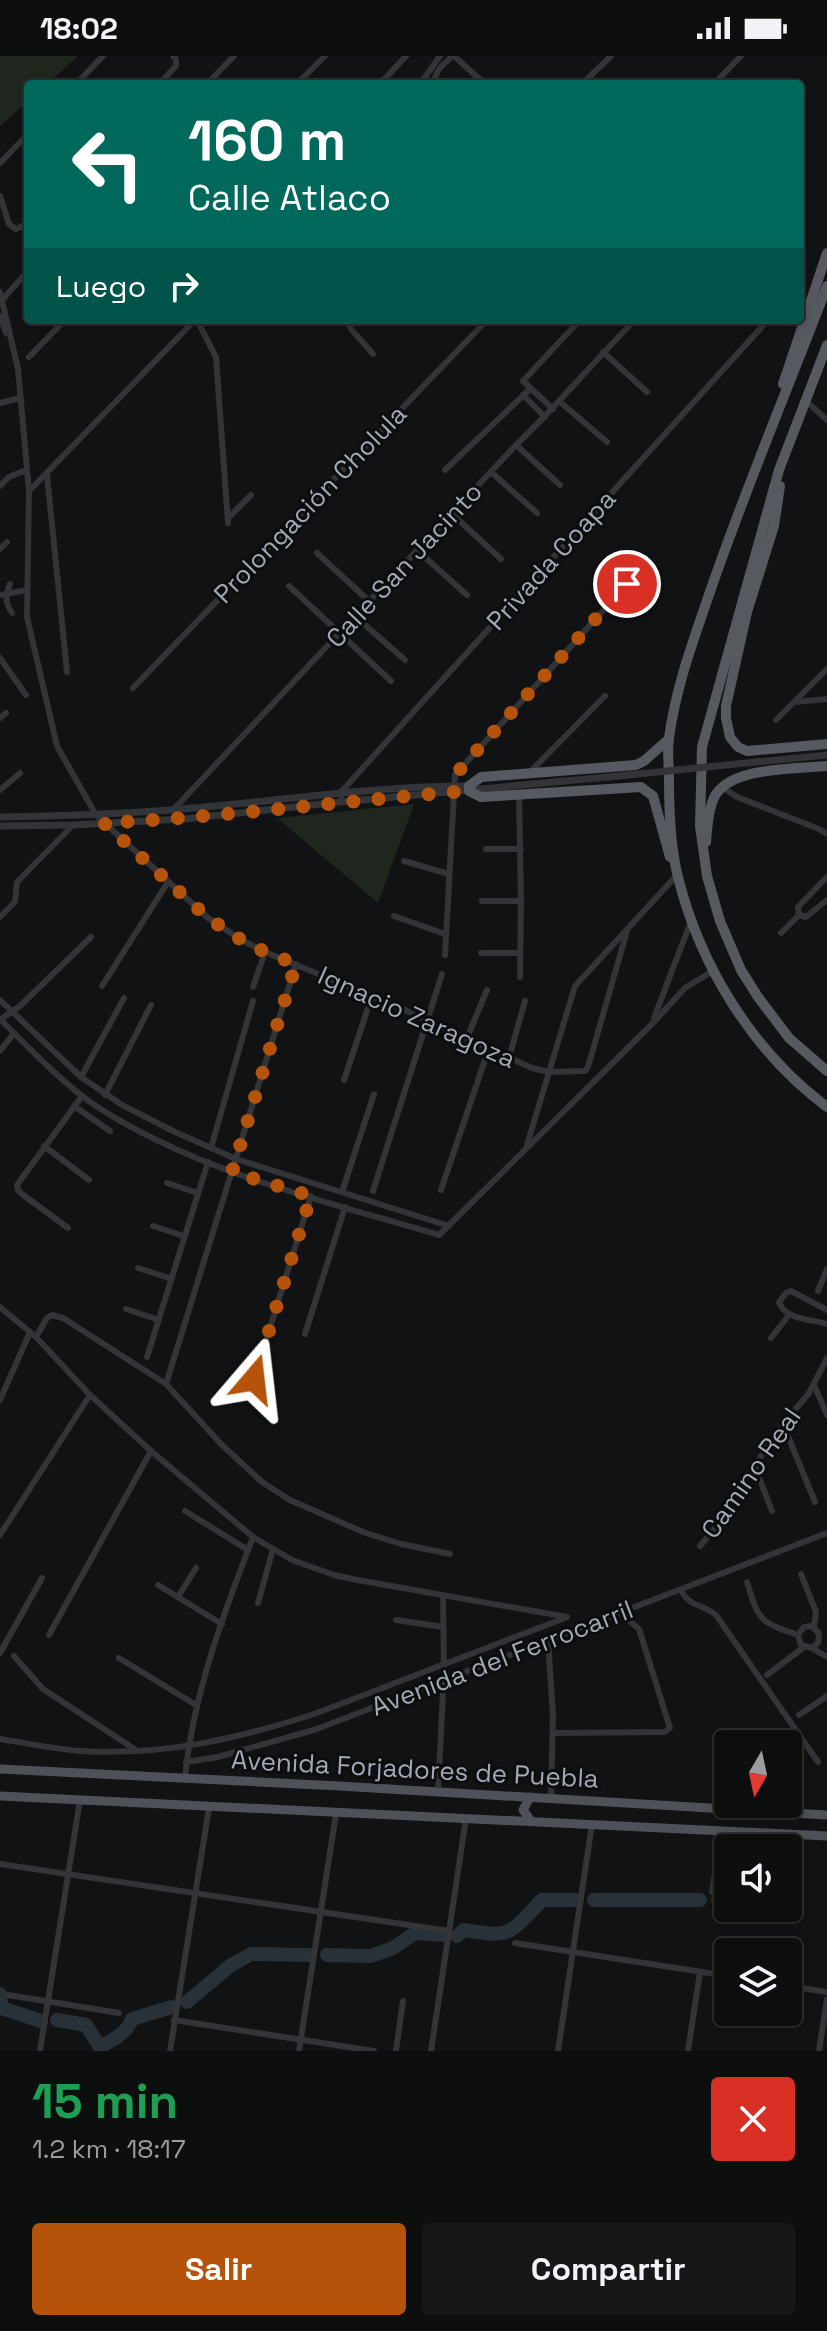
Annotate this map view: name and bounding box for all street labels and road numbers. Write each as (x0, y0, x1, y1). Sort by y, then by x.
street label: Prolongación Cholula (206, 397, 414, 611)
street label: Calle San Jacinto (318, 475, 490, 655)
street label: Privada Coapa (479, 483, 623, 637)
street label: Ignacio Zaragoza (313, 958, 521, 1076)
street label: Camino Real (693, 1401, 809, 1545)
street label: Avenida del Ferrocarril (366, 1592, 638, 1724)
street label: Avenida Forjadores de Puebla (230, 1742, 600, 1796)

